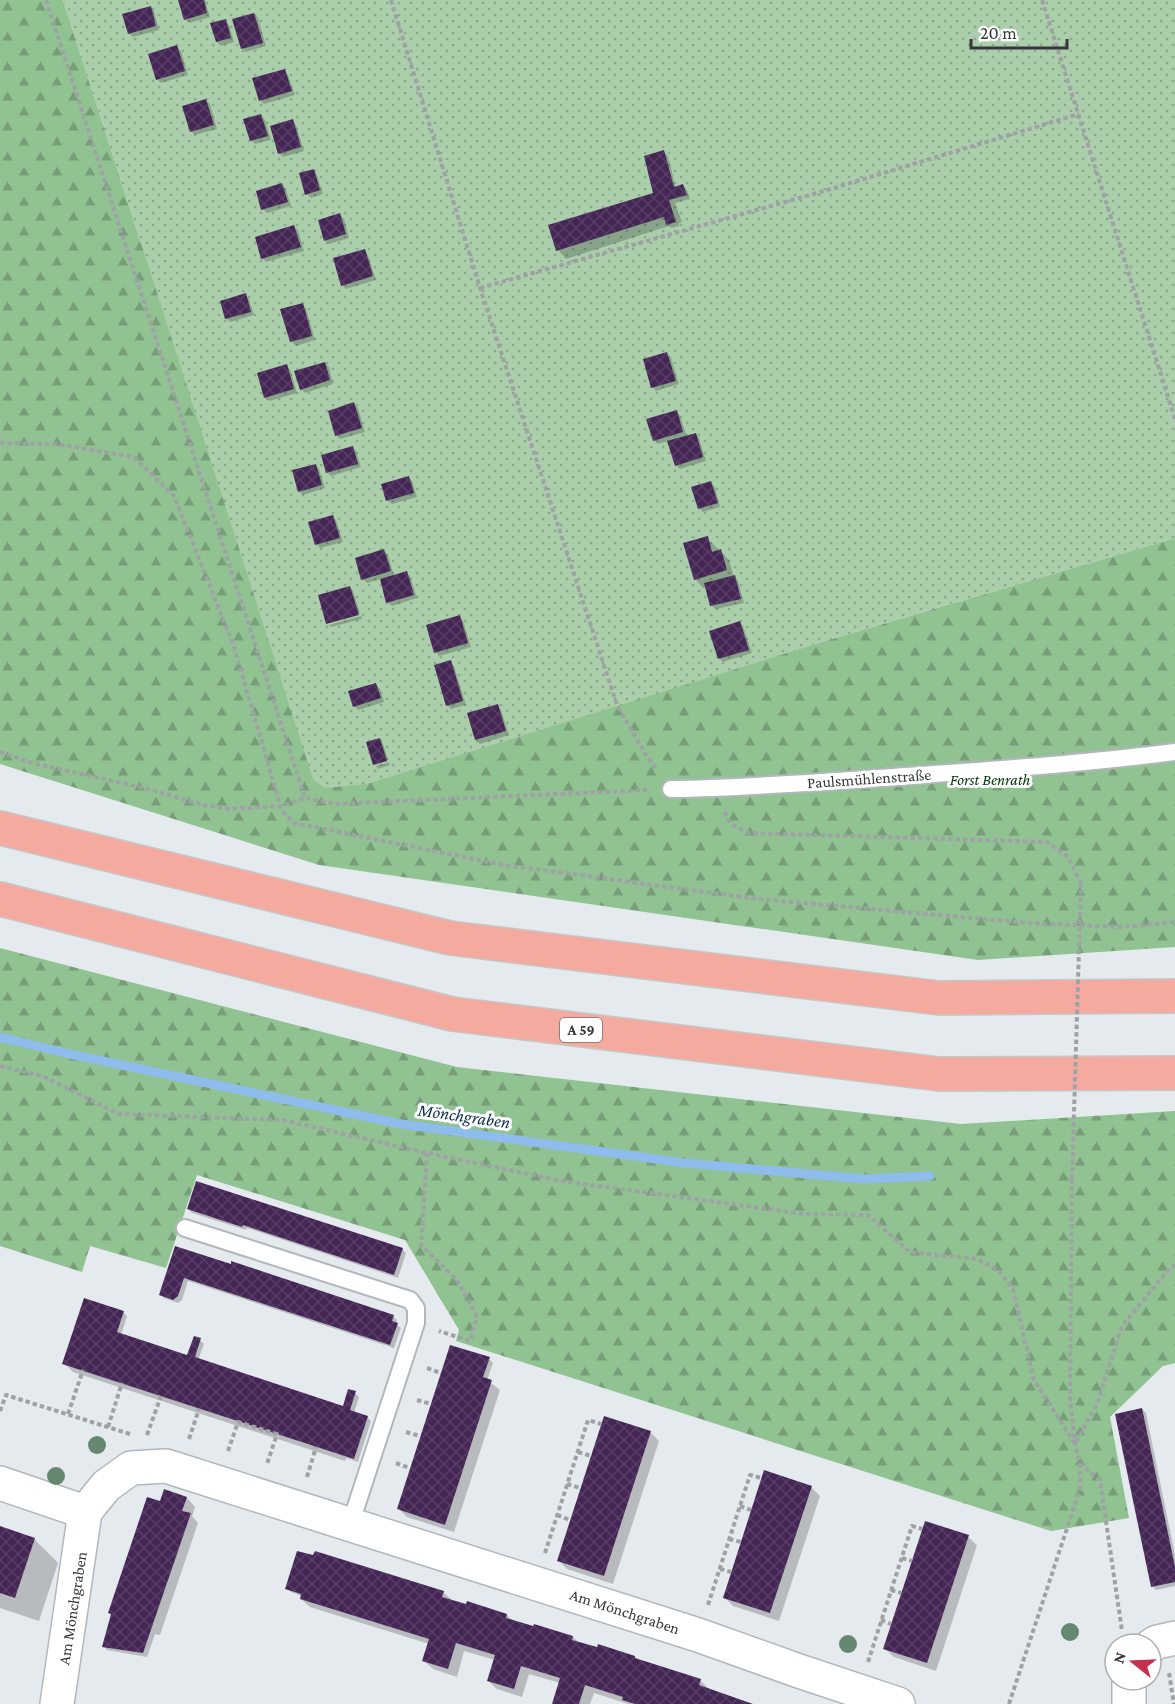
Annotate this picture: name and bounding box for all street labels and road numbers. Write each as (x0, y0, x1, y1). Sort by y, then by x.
street label: Paulsmühlenstraße (806, 766, 932, 791)
road number: A 59 (560, 1018, 602, 1042)
street label: Am Mönchgraben (55, 1550, 91, 1666)
street label: Am Mönchgraben (568, 1586, 682, 1638)

